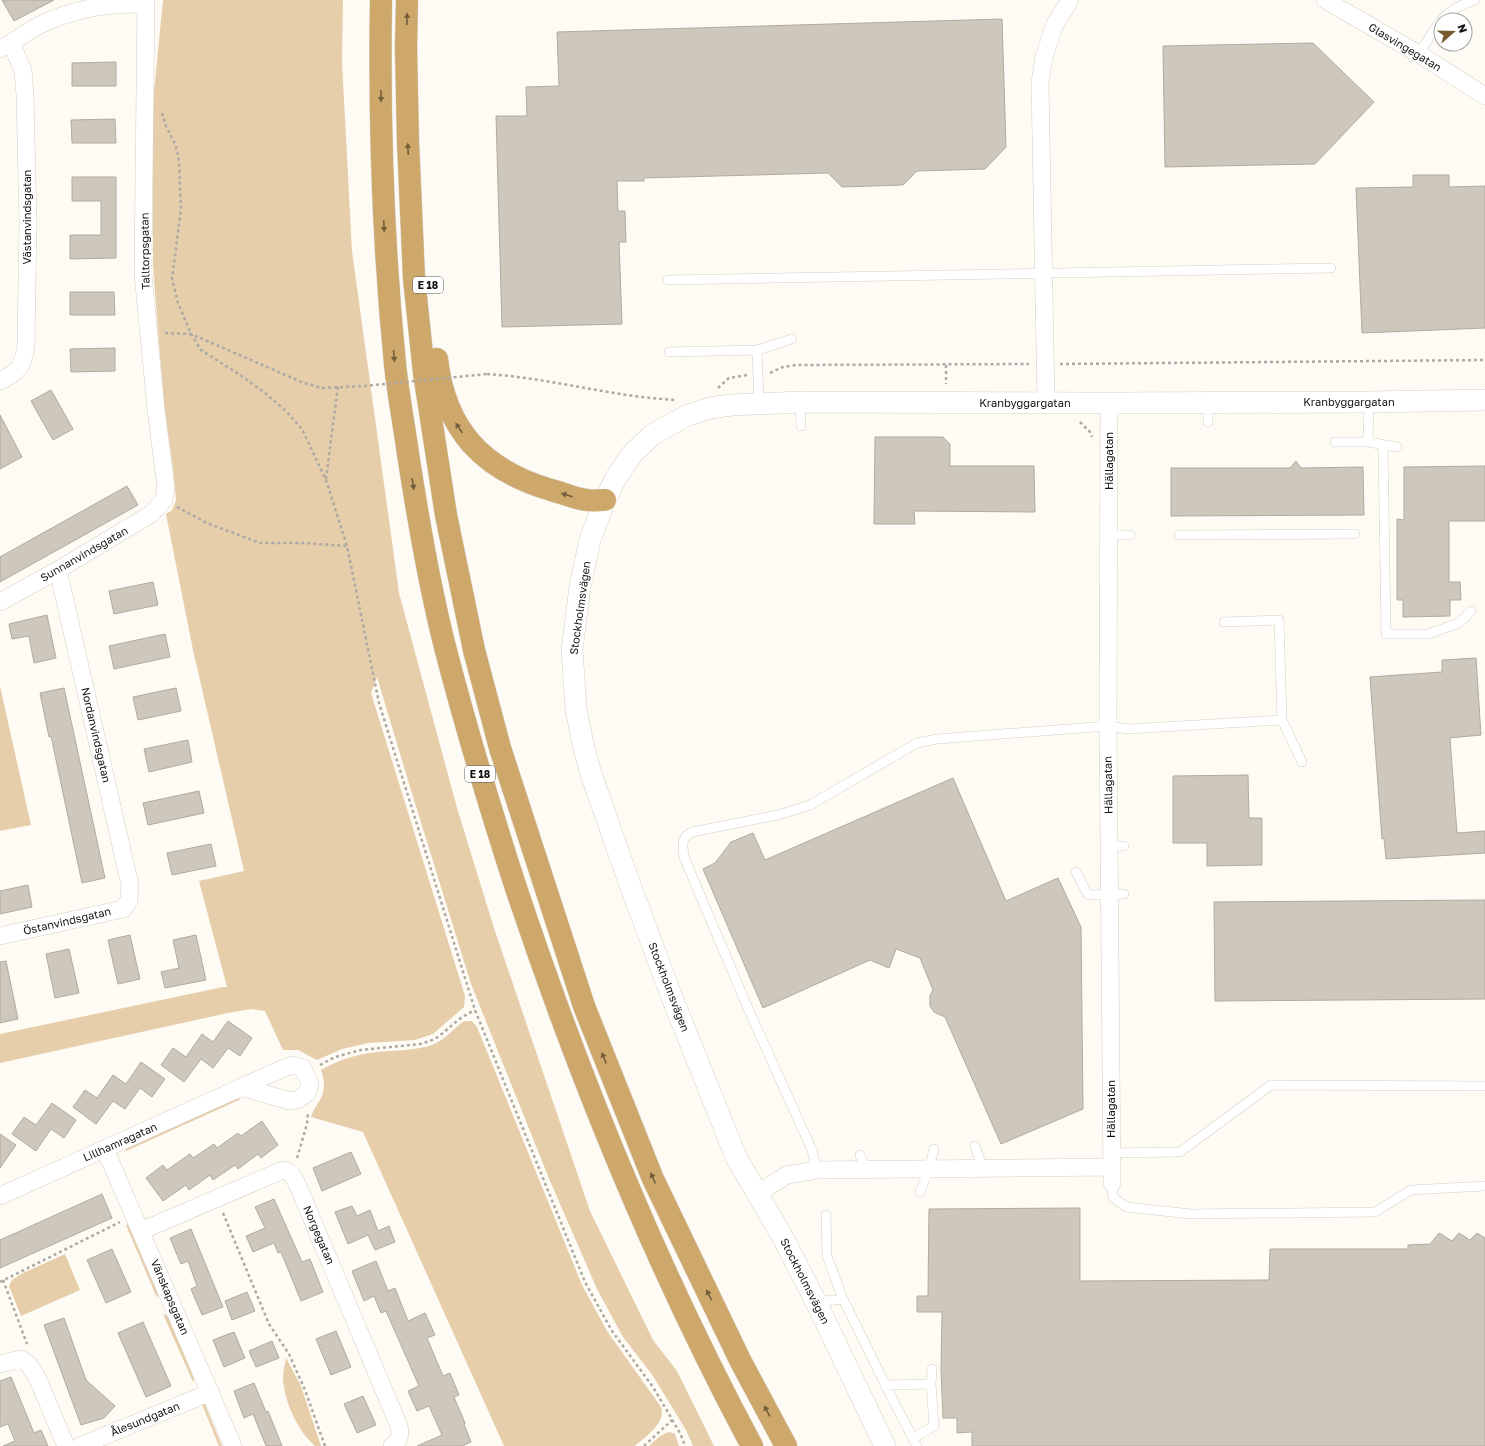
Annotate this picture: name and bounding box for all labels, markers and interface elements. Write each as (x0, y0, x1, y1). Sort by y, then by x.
one-way arrow (404, 12, 410, 25)
north arrow (1433, 12, 1473, 52)
street label: Glasvingegatan (1367, 20, 1444, 73)
text: N (1455, 22, 1470, 35)
one-way arrow (378, 90, 384, 103)
one-way arrow (405, 142, 411, 155)
street label: Västanvindsgatan (20, 170, 33, 264)
street label: Talltorpsgatan (137, 212, 152, 290)
one-way arrow (381, 220, 388, 232)
road number: E 18 (413, 277, 443, 293)
one-way arrow (391, 350, 398, 362)
street label: Kranbyggargatan (1303, 395, 1395, 408)
street label: Kranbyggargatan (979, 396, 1071, 409)
one-way arrow (456, 422, 463, 434)
street label: Hällagatan (1102, 432, 1115, 490)
one-way arrow (410, 478, 416, 491)
one-way arrow (561, 491, 573, 497)
street label: Sunnanvindsgatan (38, 523, 130, 584)
street label: Stockholmsvägen (566, 560, 593, 656)
street label: Nordanvindsgatan (79, 686, 114, 784)
street label: Hällagatan (1100, 756, 1115, 814)
road number: E 18 (465, 766, 495, 782)
street label: Östanvindsgatan (22, 904, 112, 937)
street label: Stockholmsvägen (646, 940, 692, 1033)
one-way arrow (601, 1051, 607, 1063)
street label: Hällagatan (1104, 1080, 1117, 1138)
street label: Lillhamragatan (81, 1119, 159, 1164)
one-way arrow (649, 1172, 655, 1184)
street label: Norgegatan (301, 1203, 338, 1266)
street label: Stockholmsvägen (778, 1236, 833, 1326)
street label: Vänskapsgatan (149, 1257, 192, 1337)
one-way arrow (706, 1289, 712, 1301)
street label: Ålesundgatan (108, 1399, 181, 1438)
one-way arrow (764, 1406, 771, 1417)

